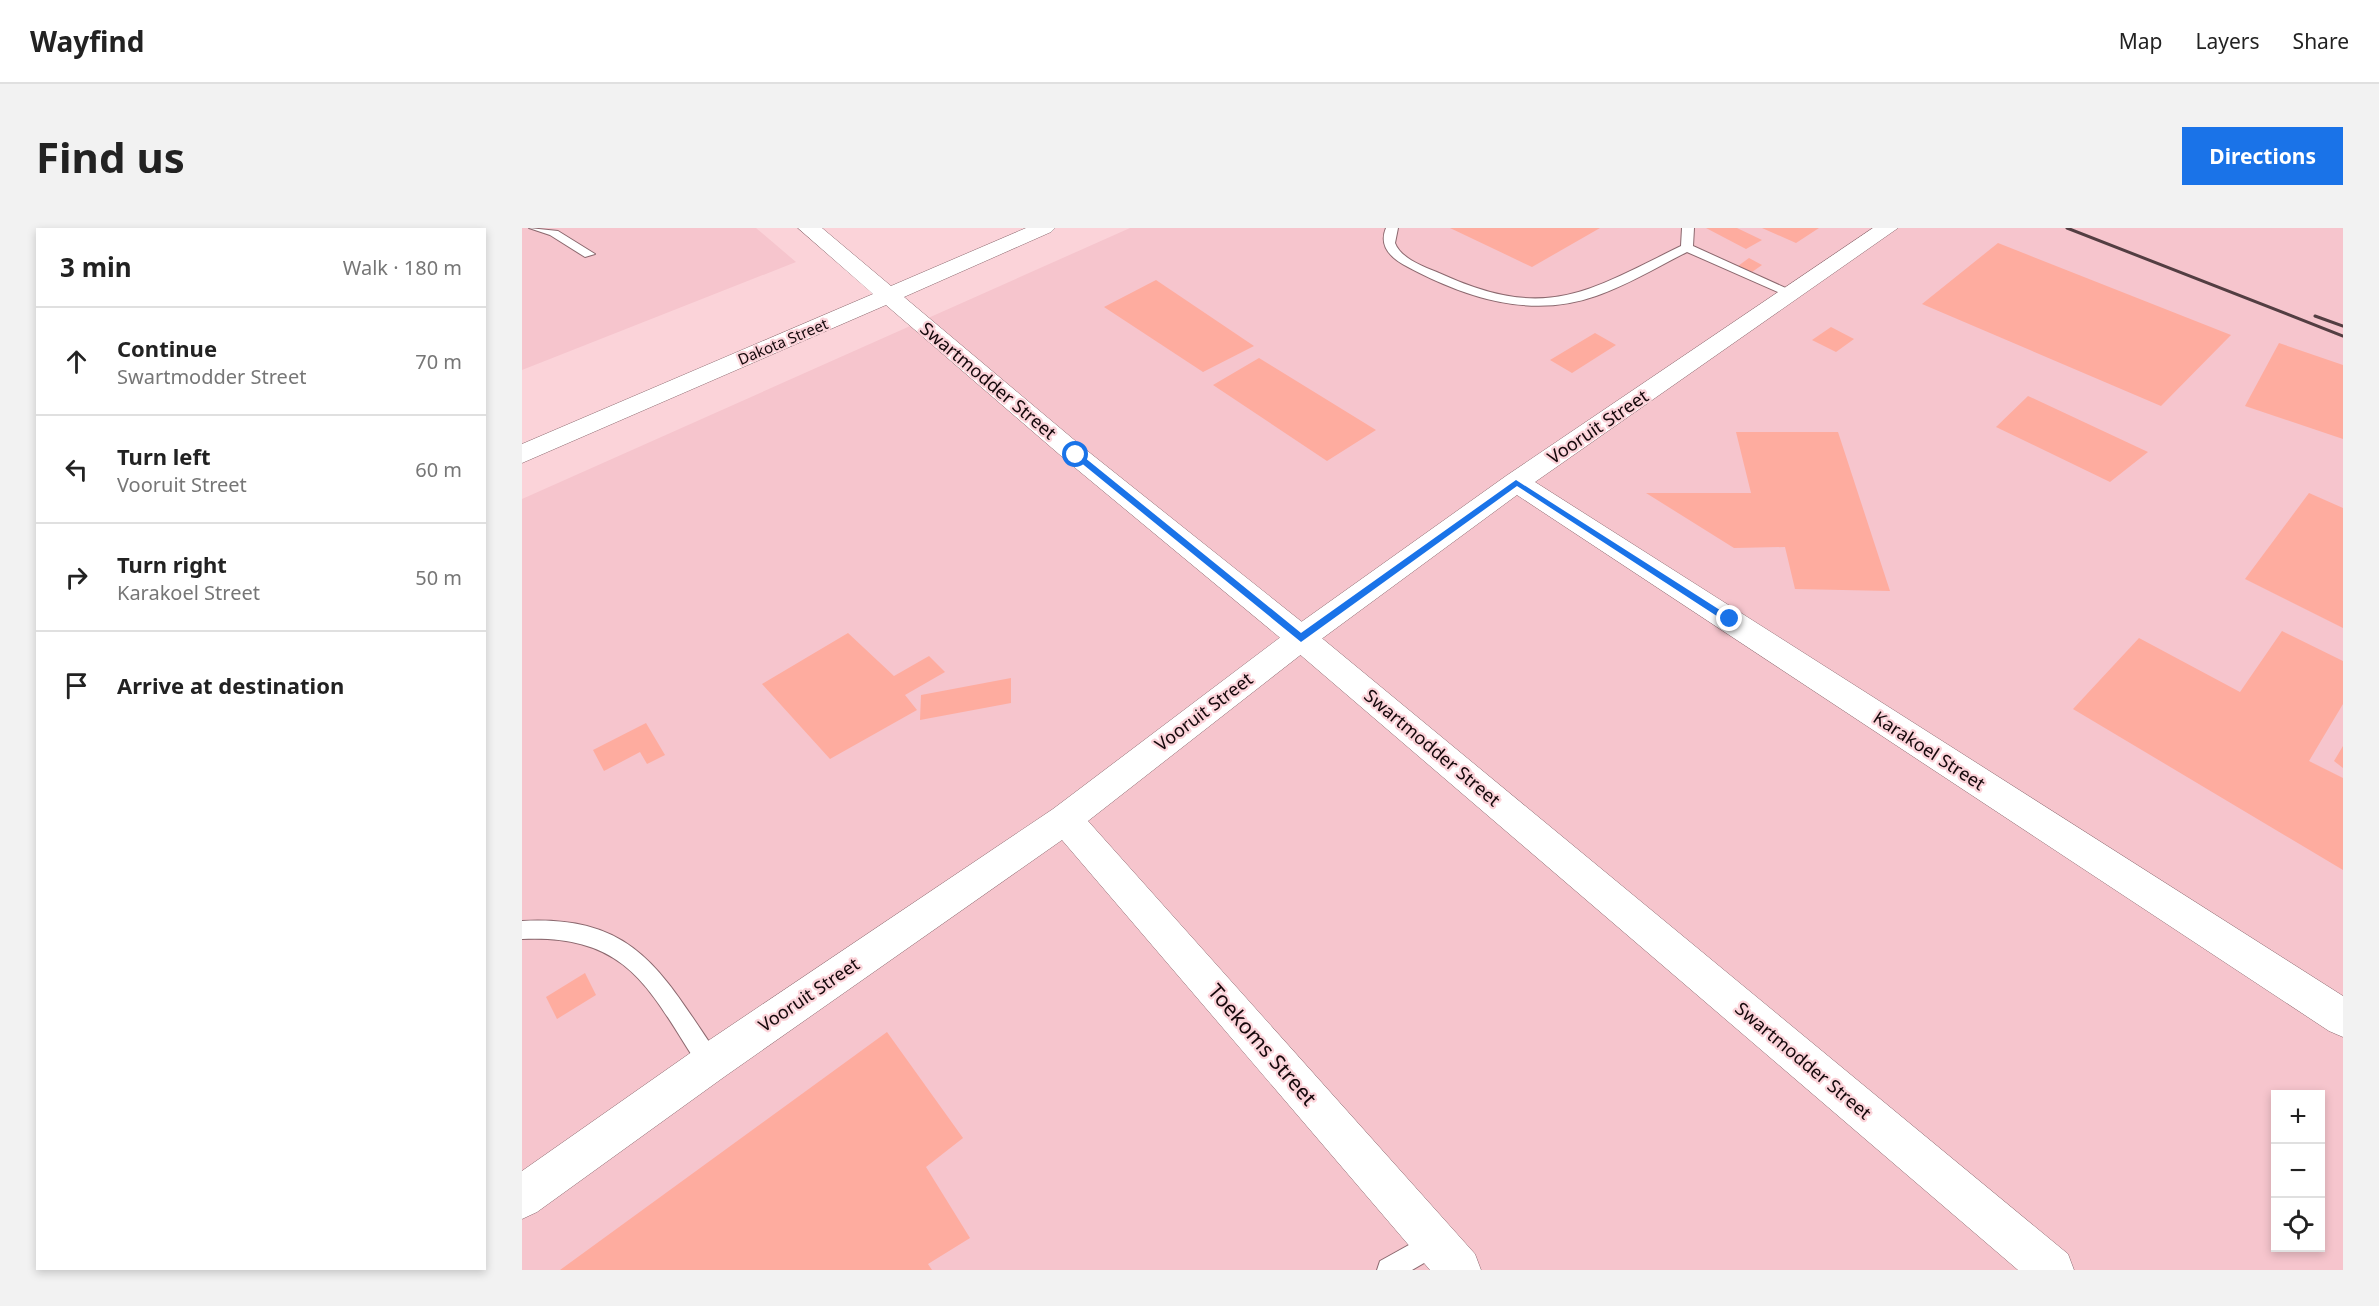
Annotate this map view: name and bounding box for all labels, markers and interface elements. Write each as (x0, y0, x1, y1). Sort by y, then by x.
text: Wayfind (30, 22, 144, 60)
text: Map (2119, 27, 2163, 55)
text: Layers (2196, 27, 2260, 55)
text: Share (2293, 27, 2349, 55)
button: Directions (2182, 127, 2343, 185)
text: Find us (36, 128, 185, 185)
text: 3 min (60, 249, 132, 285)
text: Walk · 180 m (343, 254, 462, 281)
street label: Dakota Street (734, 313, 831, 369)
street label: Swartmodder Street (916, 316, 1062, 445)
text: Continue (117, 333, 217, 363)
icon: ahead (60, 345, 93, 378)
text: 70 m (415, 348, 462, 375)
text: Swartmodder Street (117, 363, 306, 390)
street label: Vooruit Street (1542, 383, 1653, 469)
text: Turn left (117, 441, 211, 471)
route start (1062, 441, 1088, 467)
icon: left (60, 453, 93, 486)
text: 60 m (415, 456, 462, 483)
text: Vooruit Street (117, 471, 247, 498)
text: Turn right (117, 549, 227, 579)
icon: right (60, 561, 93, 594)
text: 50 m (415, 564, 462, 591)
text: Karakoel Street (117, 579, 260, 606)
route end (1716, 605, 1742, 631)
street label: Vooruit Street (1150, 666, 1258, 756)
icon: arrive (60, 669, 93, 702)
text: Arrive at destination (117, 670, 344, 700)
street label: Swartmodder Street (1360, 683, 1506, 812)
street label: Karakoel Street (1869, 705, 1990, 796)
street label: Vooruit Street (753, 951, 864, 1037)
street label: Toekoms Street (1202, 978, 1324, 1111)
street label: Swartmodder Street (1731, 996, 1877, 1125)
map controls (2271, 1090, 2325, 1252)
button: + (2271, 1090, 2325, 1144)
button: − (2271, 1144, 2325, 1198)
button: locate (2271, 1198, 2325, 1252)

